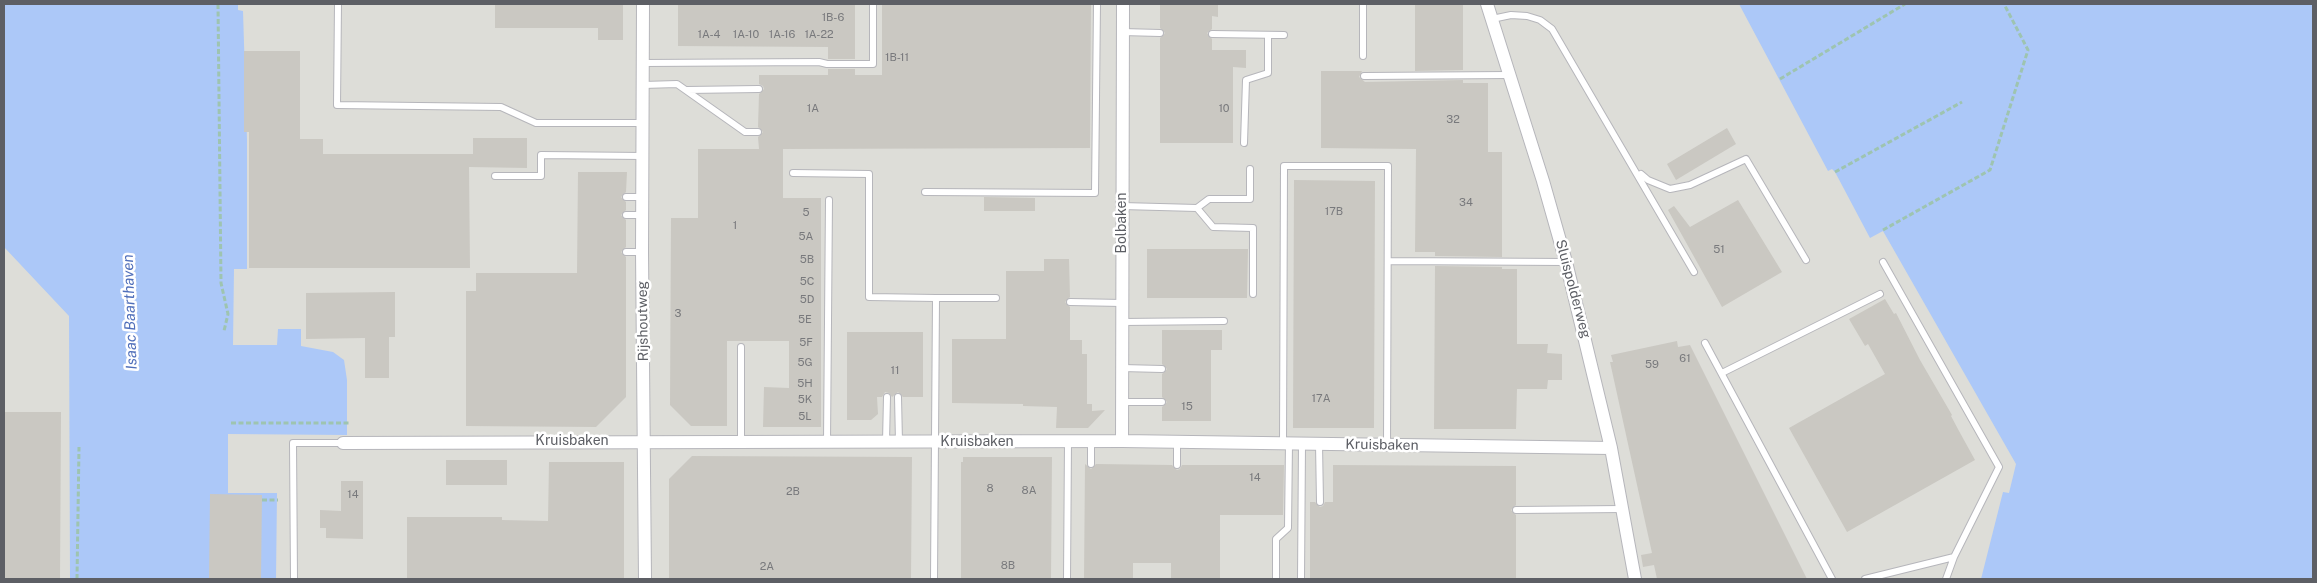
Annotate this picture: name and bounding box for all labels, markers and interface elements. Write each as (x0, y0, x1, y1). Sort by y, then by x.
house number: 1B-6 (822, 11, 844, 25)
house number: 1A-4 (697, 28, 721, 42)
house number: 1A-10 (733, 28, 759, 42)
house number: 1A-16 (769, 28, 795, 42)
house number: 1A-22 (804, 28, 834, 42)
house number: 1B-11 (885, 51, 909, 65)
house number: 1A (807, 102, 819, 116)
house number: 10 (1218, 102, 1230, 116)
house number: 32 (1446, 113, 1460, 127)
street label: Bolbaken (1114, 192, 1130, 254)
house number: 34 (1459, 196, 1473, 210)
house number: 17B (1325, 205, 1343, 219)
house number: 5 (802, 206, 810, 220)
house number: 1 (733, 219, 737, 233)
house number: 5A (799, 230, 813, 244)
street label: Sluispolderweg (1552, 238, 1594, 340)
house number: 51 (1713, 243, 1725, 257)
house number: 5B (800, 253, 814, 267)
water label: Isaac Baarthaven (119, 254, 141, 370)
house number: 5C (800, 275, 814, 289)
street label: Rijshoutweg (634, 281, 652, 361)
house number: 5D (800, 293, 814, 307)
house number: 3 (675, 307, 681, 321)
house number: 5E (798, 313, 812, 327)
house number: 5F (799, 336, 813, 350)
house number: 61 (1679, 352, 1691, 366)
house number: 5G (797, 356, 813, 370)
house number: 59 (1645, 358, 1659, 372)
house number: 11 (891, 364, 899, 378)
house number: 5H (797, 377, 813, 391)
house number: 17A (1312, 392, 1330, 406)
house number: 5K (798, 393, 812, 407)
house number: 15 (1181, 400, 1193, 414)
house number: 5L (798, 410, 812, 424)
street label: Kruisbaken (535, 433, 609, 449)
street label: Kruisbaken (940, 434, 1014, 450)
street label: Kruisbaken (1345, 436, 1419, 454)
house number: 14 (1249, 471, 1261, 485)
house number: 8 (986, 482, 994, 496)
house number: 8A (1022, 484, 1036, 498)
house number: 2B (786, 485, 800, 499)
house number: 14 (347, 488, 359, 502)
house number: 8B (1001, 559, 1015, 573)
house number: 2A (760, 560, 774, 574)

